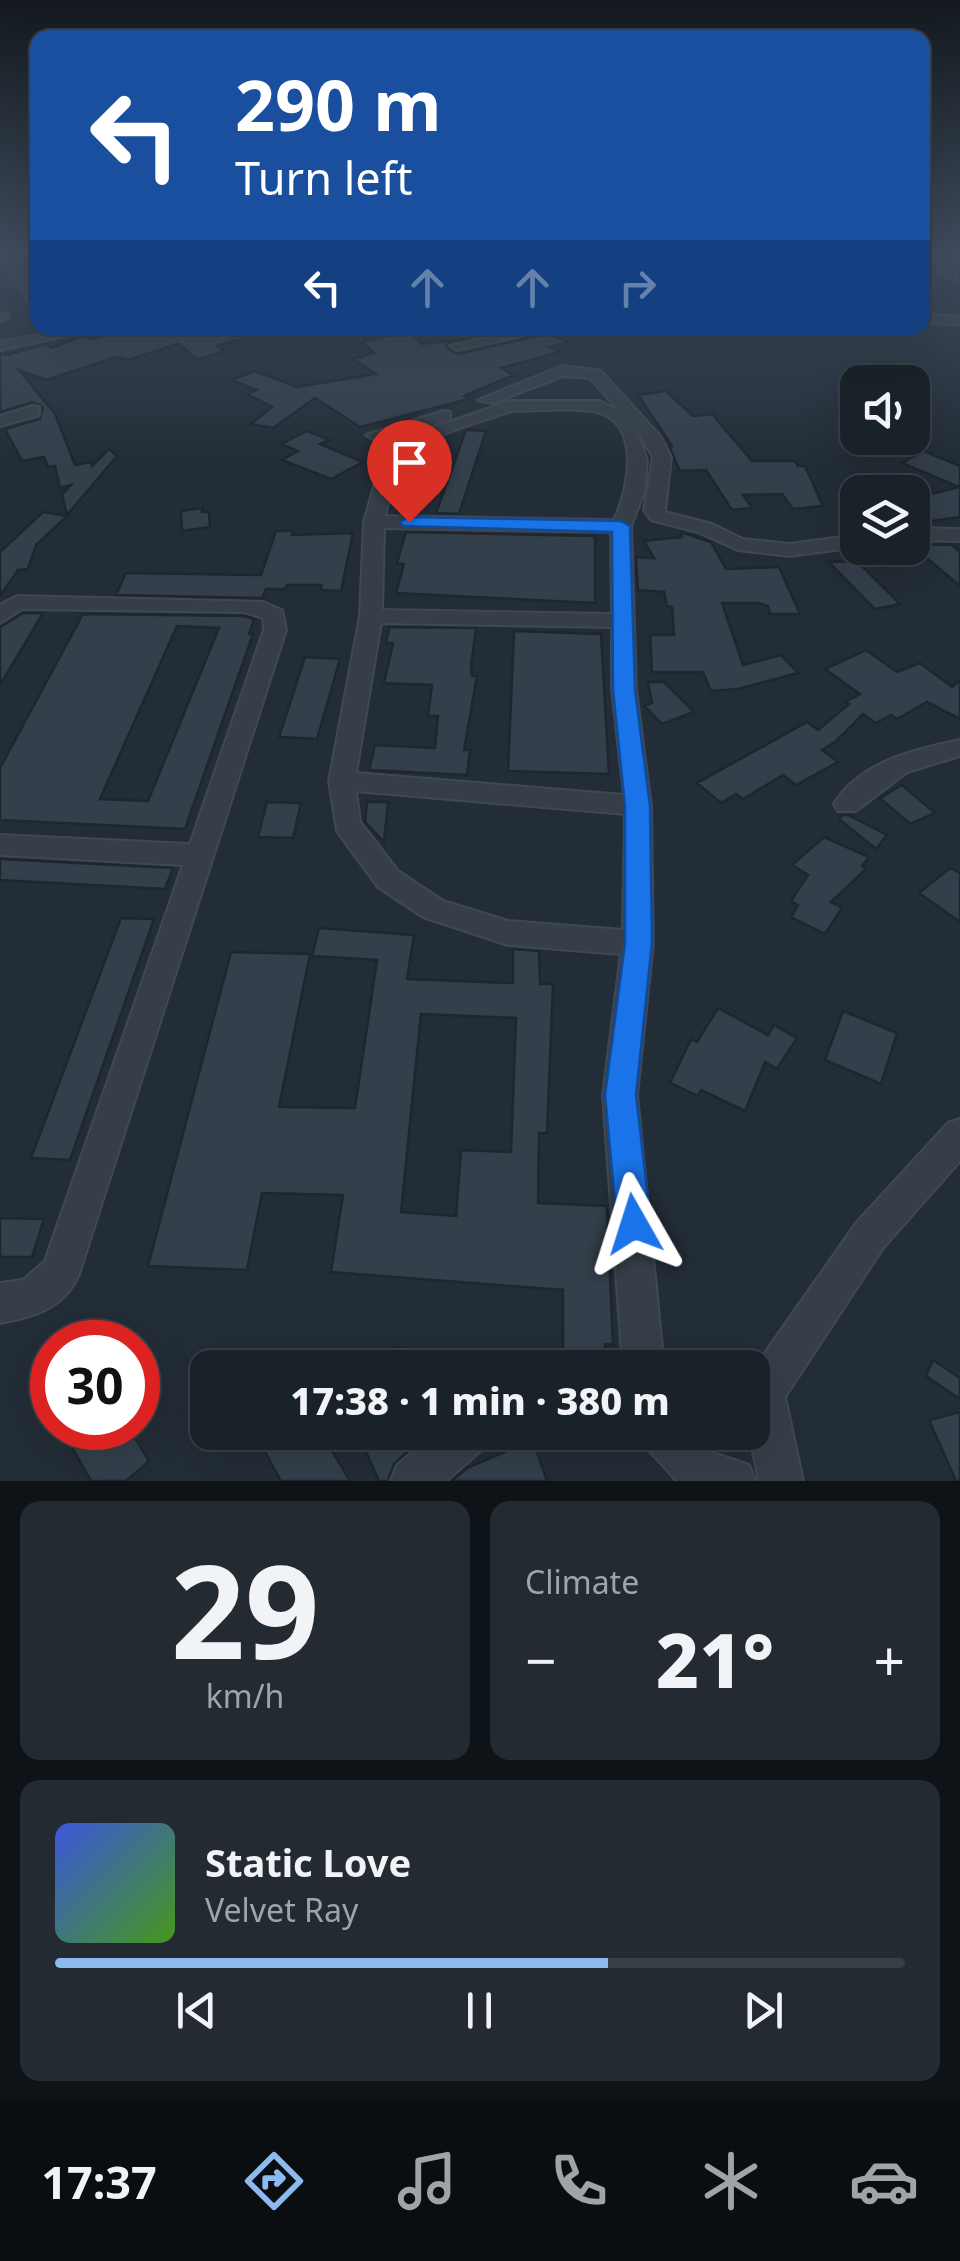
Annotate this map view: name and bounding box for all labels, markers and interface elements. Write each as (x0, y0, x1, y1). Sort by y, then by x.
text: 290 m (235, 56, 442, 152)
icon: left (70, 70, 200, 200)
text: Turn left (235, 147, 412, 208)
icon: left (295, 260, 350, 315)
icon: ahead (400, 260, 455, 315)
icon: ahead (505, 260, 560, 315)
icon: right (610, 260, 665, 315)
map controls (840, 365, 930, 565)
button: sound (840, 365, 930, 455)
pin (367, 420, 452, 523)
icon: arrive (382, 435, 437, 490)
button: layers (840, 475, 930, 565)
position arrow (582, 1172, 686, 1276)
speed limit sign: 30 (30, 1320, 160, 1450)
text: 17:38 · 1 min · 380 m (290, 1374, 670, 1426)
text: 29 (171, 1520, 319, 1697)
text: Climate (525, 1560, 639, 1603)
text: 21° (656, 1608, 774, 1710)
text: − (525, 1622, 556, 1697)
text: + (874, 1622, 905, 1697)
text: km/h (206, 1674, 284, 1717)
text: Static Love (205, 1836, 411, 1888)
text: Velvet Ray (205, 1888, 358, 1931)
icon: previous (169, 1983, 224, 2038)
icon: pause (452, 1983, 507, 2038)
icon: next (736, 1983, 791, 2038)
icon: directions (239, 2146, 309, 2216)
icon: music (392, 2146, 462, 2216)
icon: phone (544, 2146, 614, 2216)
icon: climate (696, 2146, 766, 2216)
icon: car (849, 2146, 919, 2216)
text: 17:37 (41, 2151, 157, 2212)

